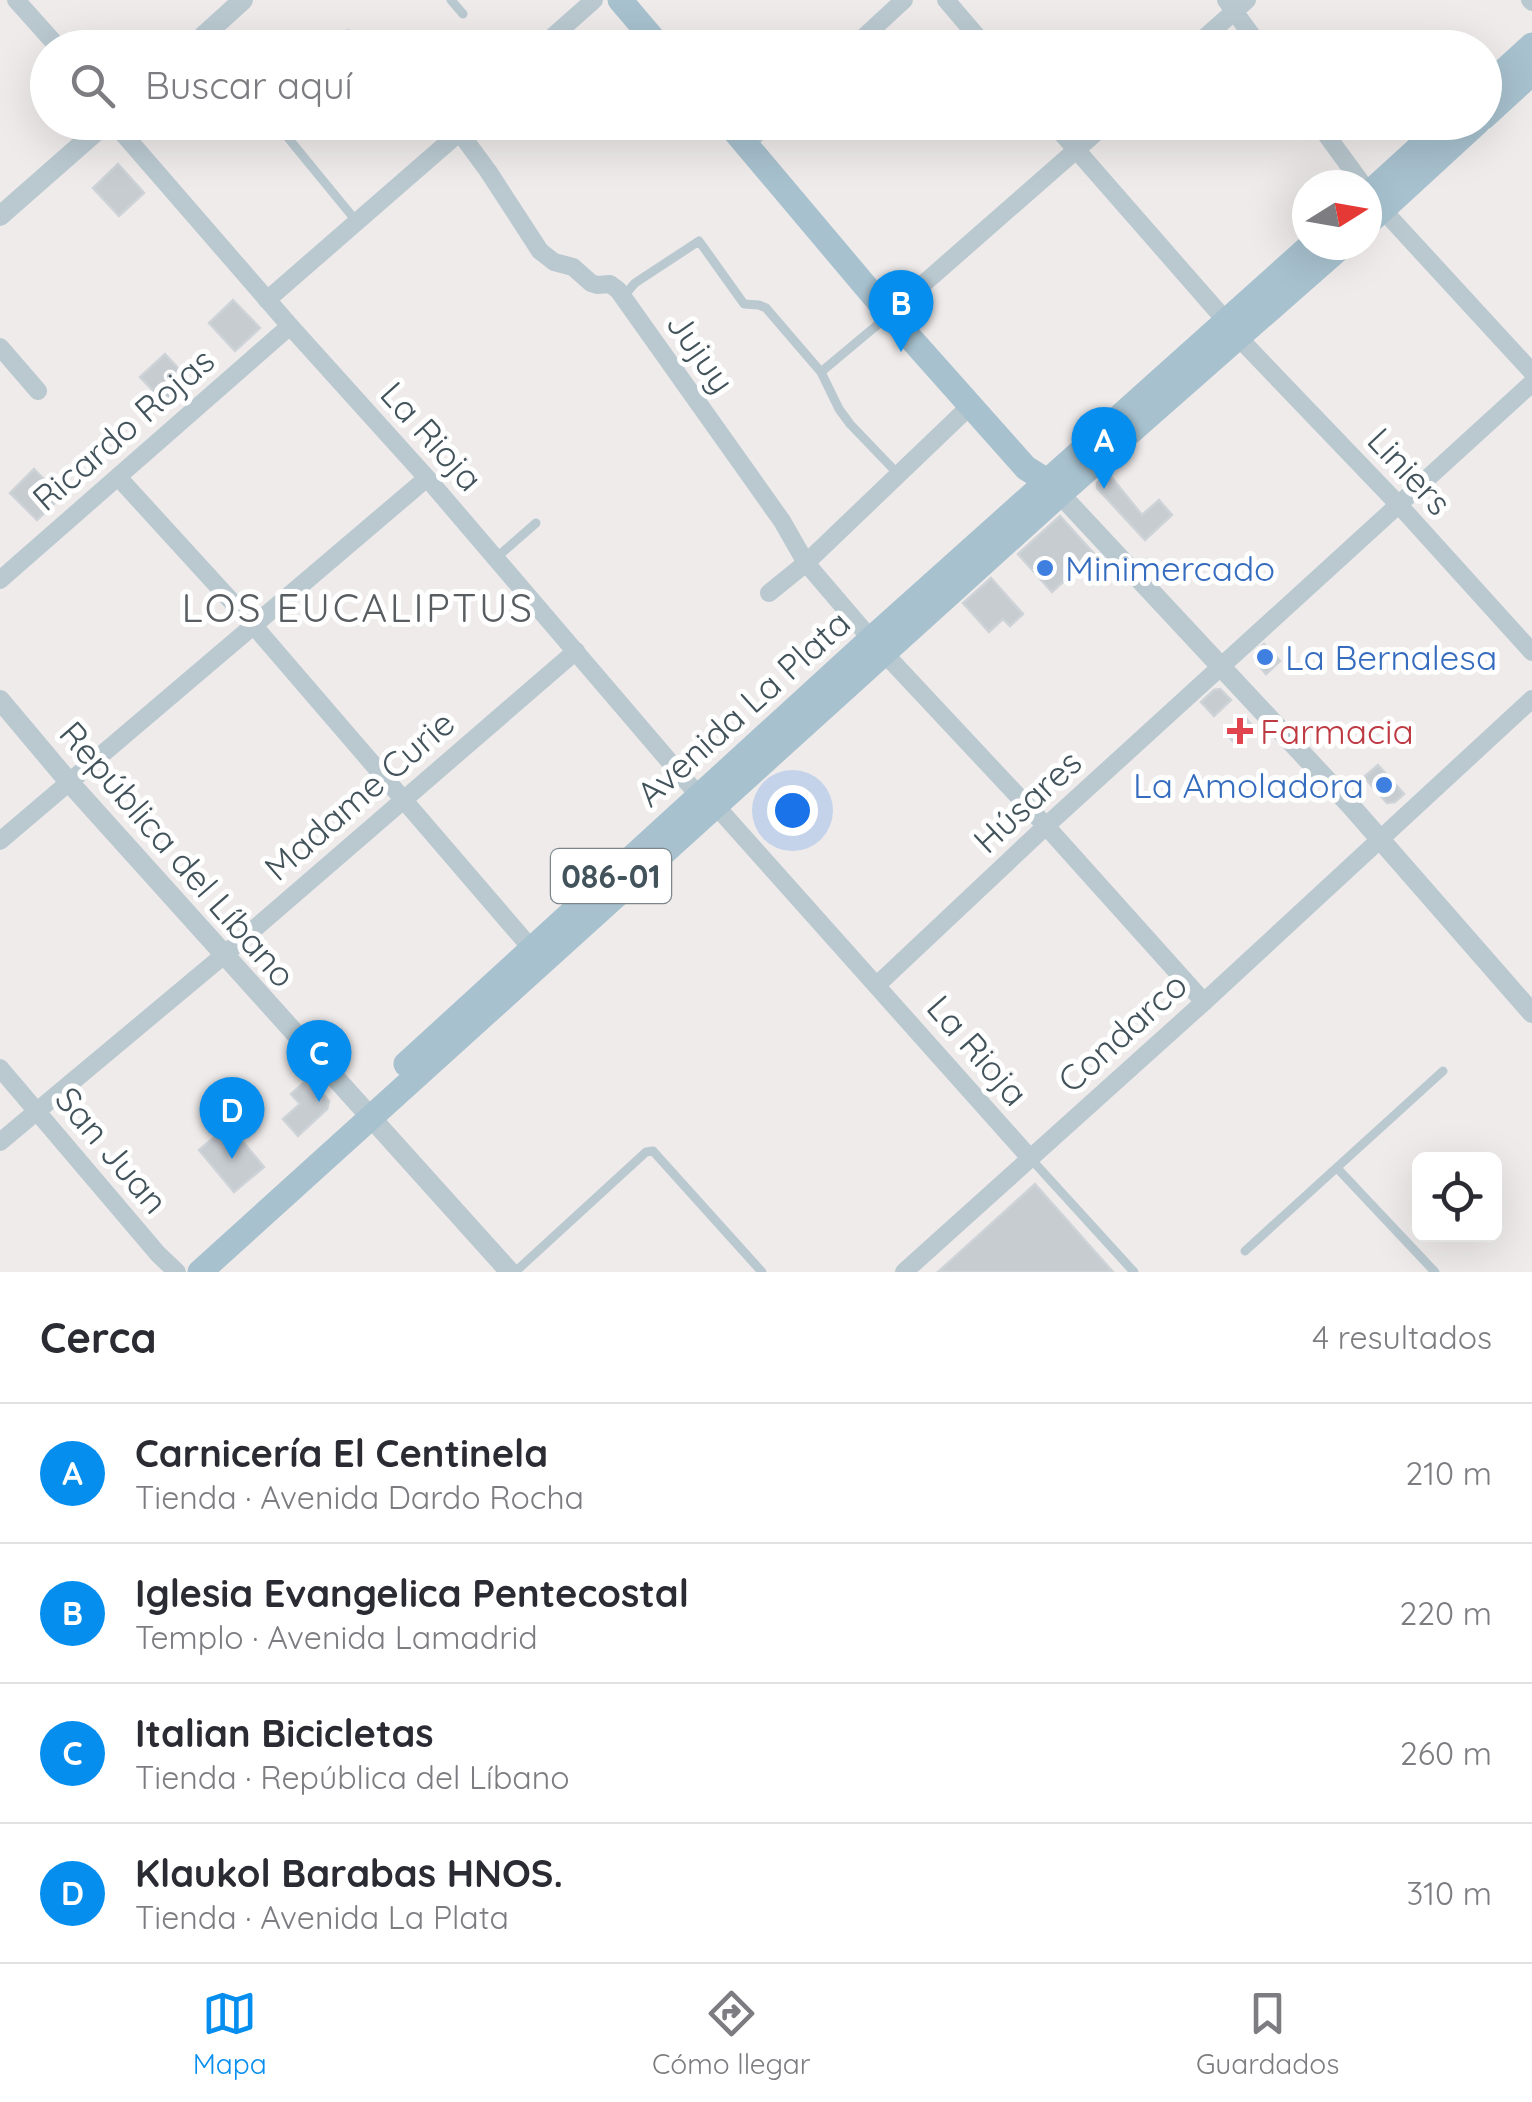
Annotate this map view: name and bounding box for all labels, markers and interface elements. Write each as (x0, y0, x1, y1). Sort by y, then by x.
search box (30, 30, 1502, 140)
icon: search (65, 58, 120, 113)
text: Buscar aquí (145, 61, 353, 109)
north arrow (1292, 170, 1382, 260)
pin: B (868, 270, 934, 352)
street label: Jujuy (657, 303, 745, 401)
street label: Ricardo Rojas (23, 338, 223, 520)
street label: La Rioja (371, 372, 493, 500)
pin: A (1072, 406, 1136, 489)
street label: Liniers (1359, 418, 1461, 524)
place label: Minimercado (1065, 546, 1275, 590)
marker: Minimercado (1034, 557, 1056, 579)
district label: LOS EUCALIPTUS (181, 582, 535, 632)
street label: Avenida La Plata (627, 601, 859, 815)
place label: La Bernalesa (1285, 635, 1497, 679)
marker: La Bernalesa (1254, 646, 1276, 668)
street label: Madame Curie (255, 701, 463, 889)
place label: Farmacia (1260, 709, 1414, 753)
street label: República del Líbano (50, 712, 306, 996)
marker: Farmacia (1229, 720, 1251, 742)
street label: Húsares (964, 740, 1090, 862)
place label: La Amoladora (1133, 763, 1364, 807)
marker: La Amoladora (1373, 774, 1395, 796)
your location (767, 785, 818, 836)
road number: 086-01 (551, 849, 671, 903)
street label: Condarco (1048, 963, 1196, 1101)
street label: La Rioja (918, 986, 1038, 1114)
pin: C (286, 1020, 352, 1102)
pin: D (200, 1076, 264, 1159)
street label: San Juan (46, 1078, 178, 1222)
map controls (1412, 1152, 1502, 1242)
button: locate (1412, 1152, 1502, 1242)
text: Cerca (40, 1311, 157, 1364)
text: 4 resultados (1312, 1317, 1492, 1357)
text: Carnicería El Centinela (135, 1429, 548, 1477)
text: A (62, 1453, 83, 1493)
text: 210 m (1405, 1453, 1492, 1493)
text: Tienda · Avenida Dardo Rocha (135, 1477, 584, 1517)
text: Iglesia Evangelica Pentecostal (135, 1569, 689, 1617)
text: B (62, 1593, 83, 1633)
text: 220 m (1400, 1593, 1492, 1633)
text: Templo · Avenida Lamadrid (135, 1617, 538, 1657)
text: Italian Bicicletas (135, 1709, 434, 1757)
text: C (62, 1733, 83, 1773)
text: 260 m (1400, 1733, 1492, 1773)
text: Tienda · República del Líbano (135, 1757, 570, 1797)
text: Klaukol Barabas HNOS. (135, 1849, 563, 1897)
text: D (61, 1873, 84, 1913)
text: 310 m (1406, 1873, 1492, 1913)
text: Tienda · Avenida La Plata (135, 1897, 509, 1937)
tab: Mapa (193, 1986, 267, 2081)
tab: Cómo llegar (652, 1986, 811, 2081)
tab: Guardados (1196, 1986, 1339, 2081)

